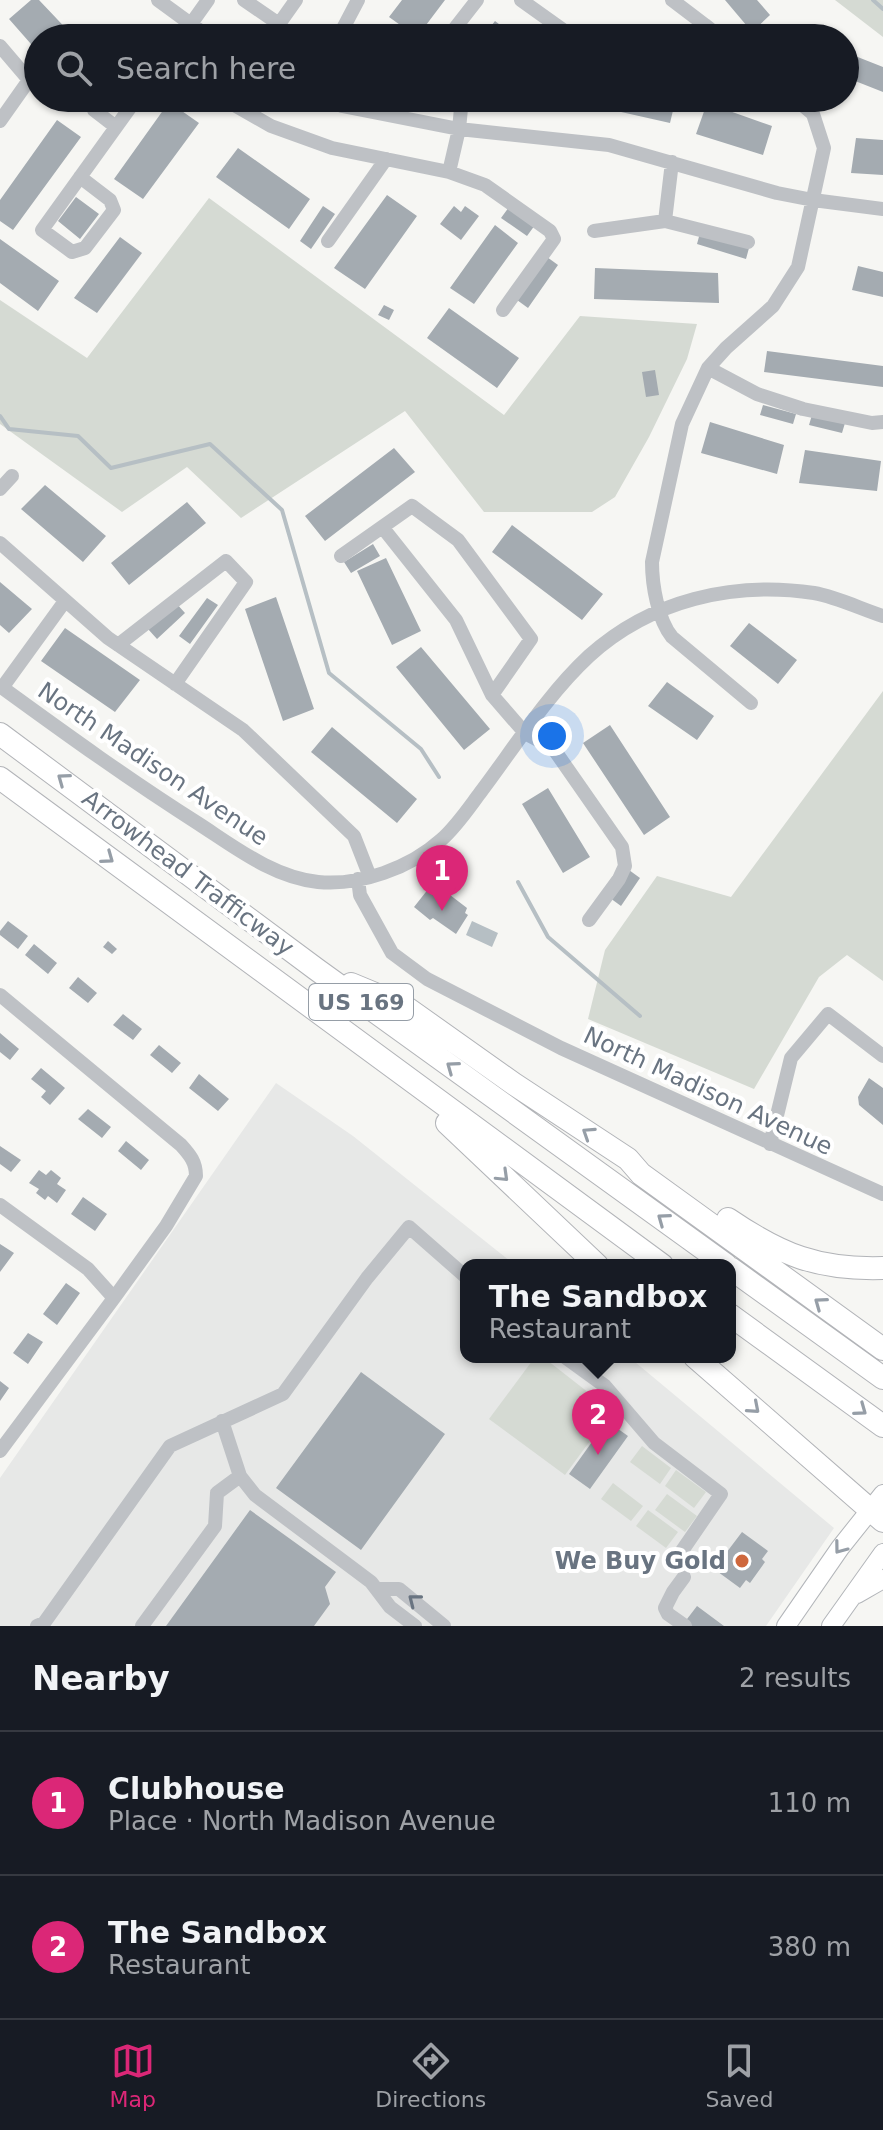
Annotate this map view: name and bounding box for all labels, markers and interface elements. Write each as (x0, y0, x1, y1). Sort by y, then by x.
search box (24, 24, 859, 112)
icon: search (52, 46, 96, 90)
text: Search here (116, 51, 296, 86)
street label: North Madison Avenue (33, 677, 273, 851)
your location (532, 716, 572, 756)
one-way arrow (58, 774, 72, 789)
street label: Arrowhead Trafficway (77, 784, 299, 962)
pin: 1 (416, 845, 468, 911)
one-way arrow (99, 848, 113, 863)
road number: US 169 (309, 984, 413, 1020)
street label: North Madison Avenue (579, 1021, 837, 1161)
one-way arrow (447, 1063, 461, 1077)
one-way arrow (583, 1127, 597, 1142)
one-way arrow (494, 1167, 508, 1181)
one-way arrow (658, 1215, 672, 1229)
popup (460, 1259, 736, 1363)
text: The Sandbox (489, 1279, 707, 1314)
one-way arrow (814, 1299, 828, 1313)
text: Restaurant (489, 1314, 631, 1344)
pin: 2 (572, 1389, 624, 1455)
one-way arrow (744, 1399, 759, 1413)
one-way arrow (852, 1400, 867, 1415)
one-way arrow (836, 1539, 850, 1554)
place label: We Buy Gold (555, 1547, 726, 1575)
marker: We Buy Gold (733, 1552, 751, 1570)
one-way arrow (408, 1596, 423, 1610)
text: Nearby (32, 1658, 170, 1698)
text: 2 results (739, 1663, 851, 1693)
text: Clubhouse (108, 1771, 285, 1806)
text: 1 (49, 1788, 67, 1818)
text: 110 m (768, 1788, 851, 1818)
text: Place · North Madison Avenue (108, 1806, 496, 1836)
text: The Sandbox (108, 1915, 327, 1950)
text: 2 (49, 1932, 67, 1962)
text: 380 m (768, 1932, 851, 1962)
text: Restaurant (108, 1950, 250, 1980)
tab: Map (110, 2039, 156, 2112)
tab: Directions (375, 2039, 486, 2112)
tab: Saved (705, 2039, 773, 2112)

